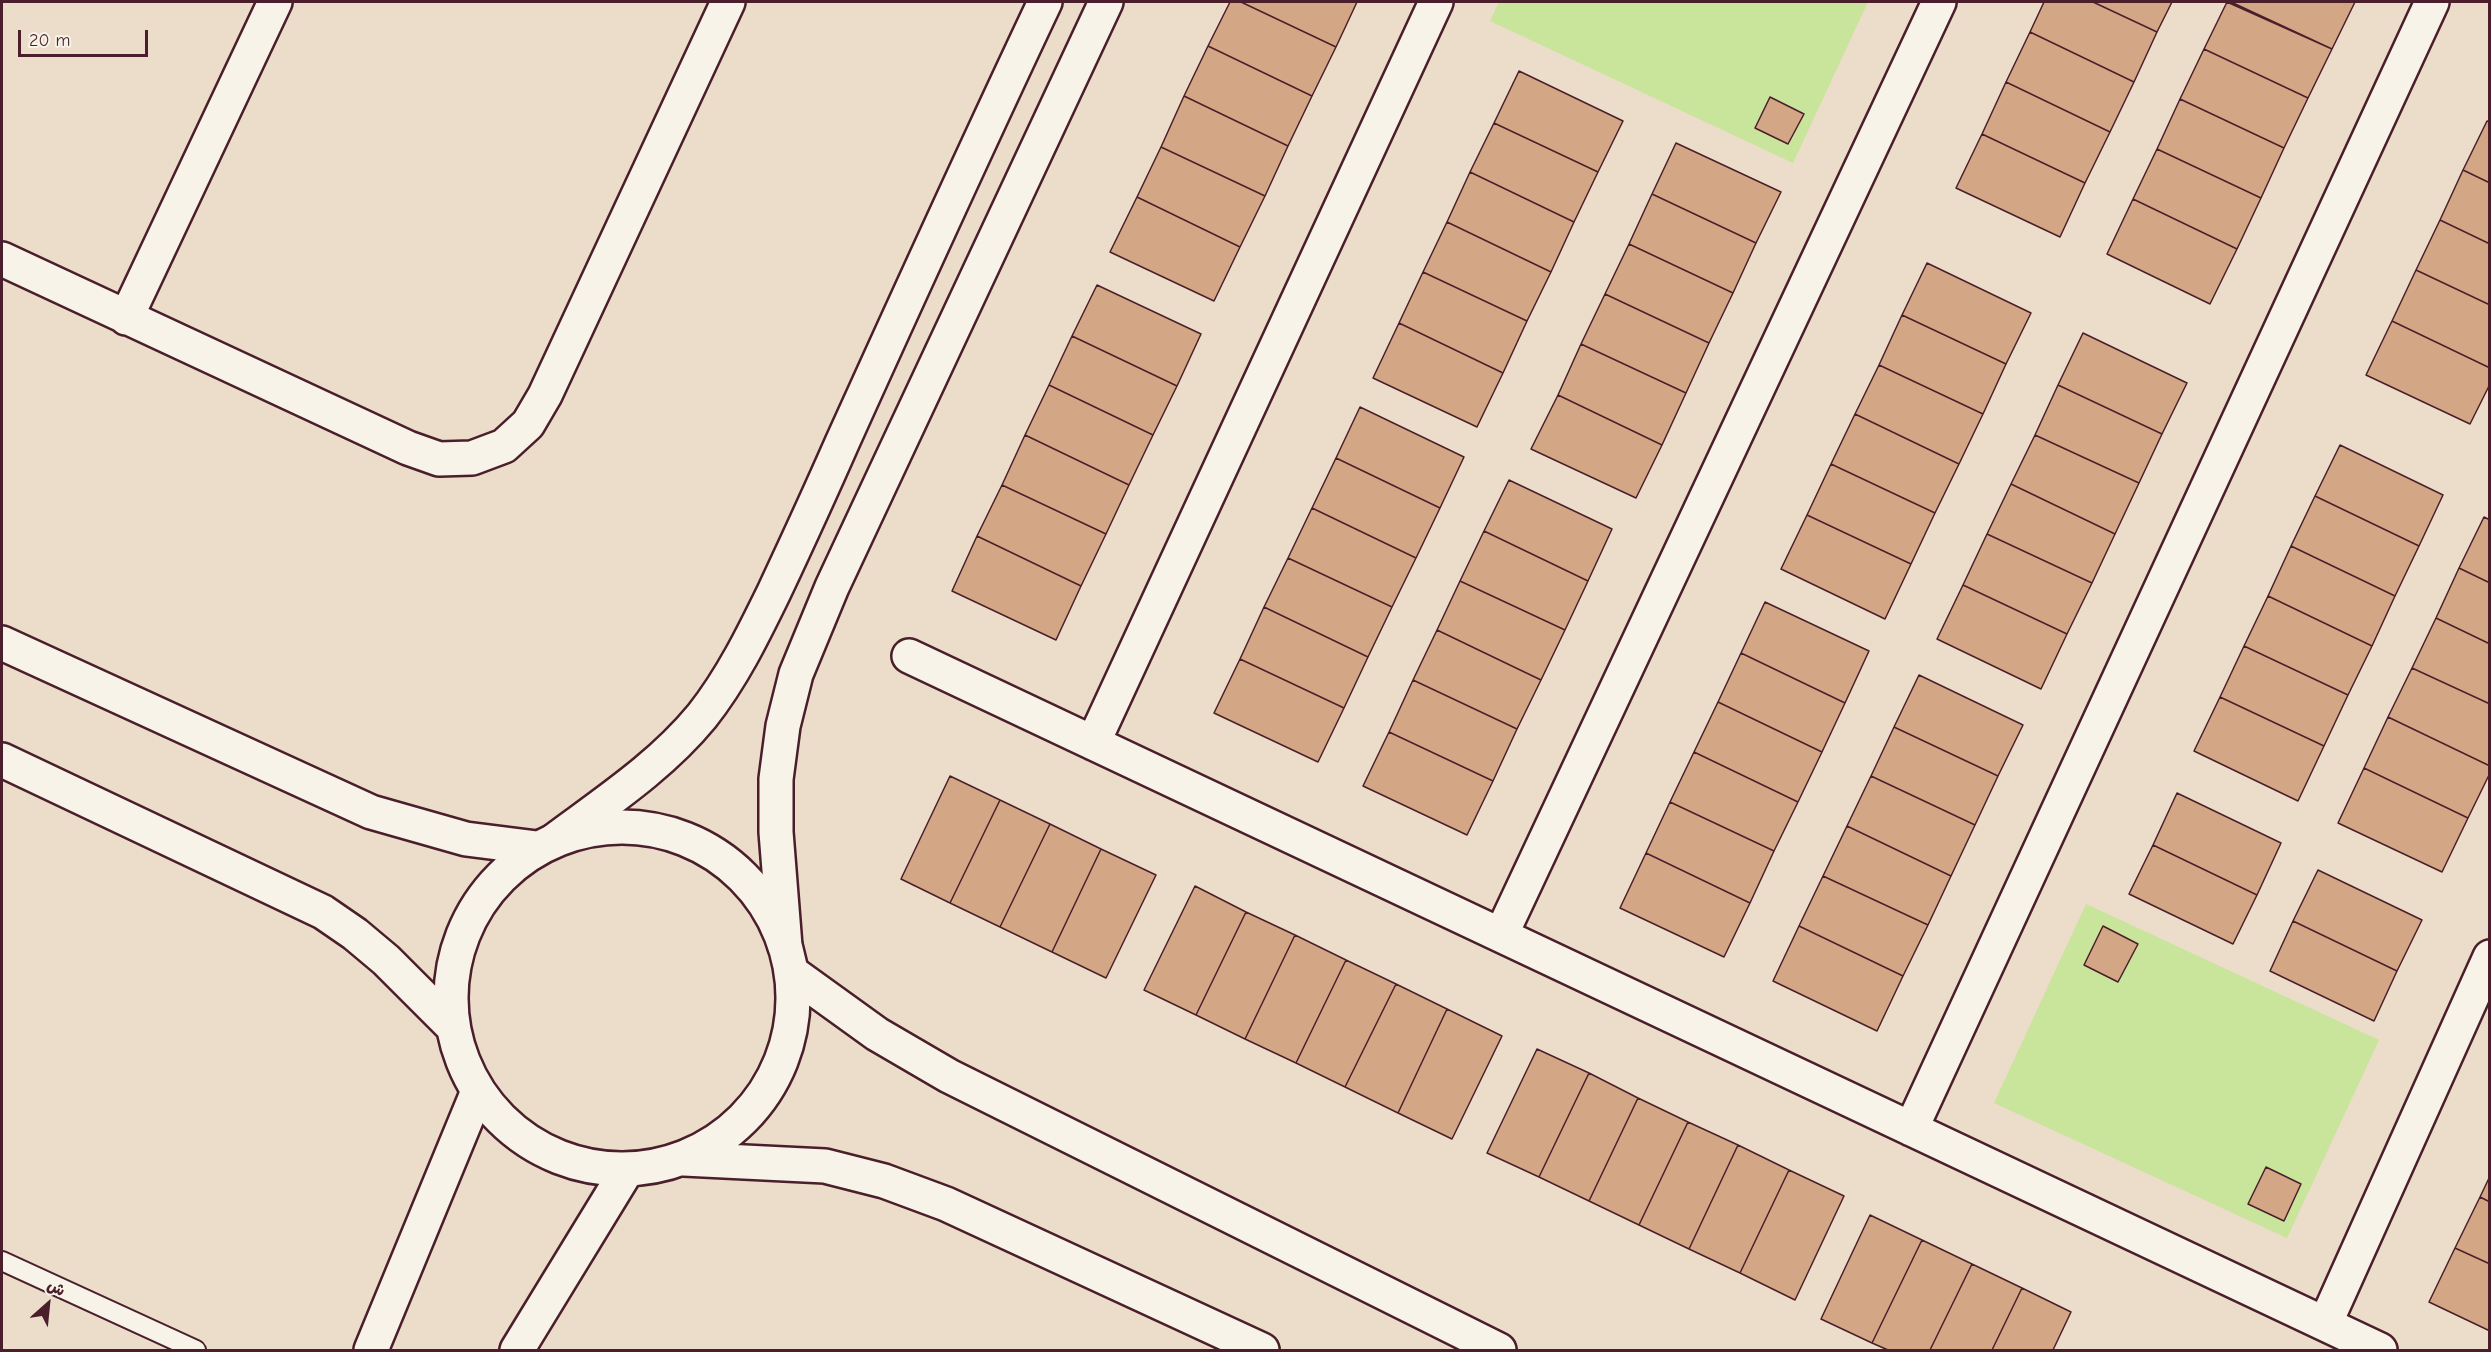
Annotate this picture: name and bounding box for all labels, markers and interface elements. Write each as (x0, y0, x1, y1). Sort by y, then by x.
scale bar (21, 18, 152, 56)
text: 20 m (29, 30, 70, 51)
north arrow (18, 1274, 78, 1334)
text: ش (44, 1276, 68, 1300)

